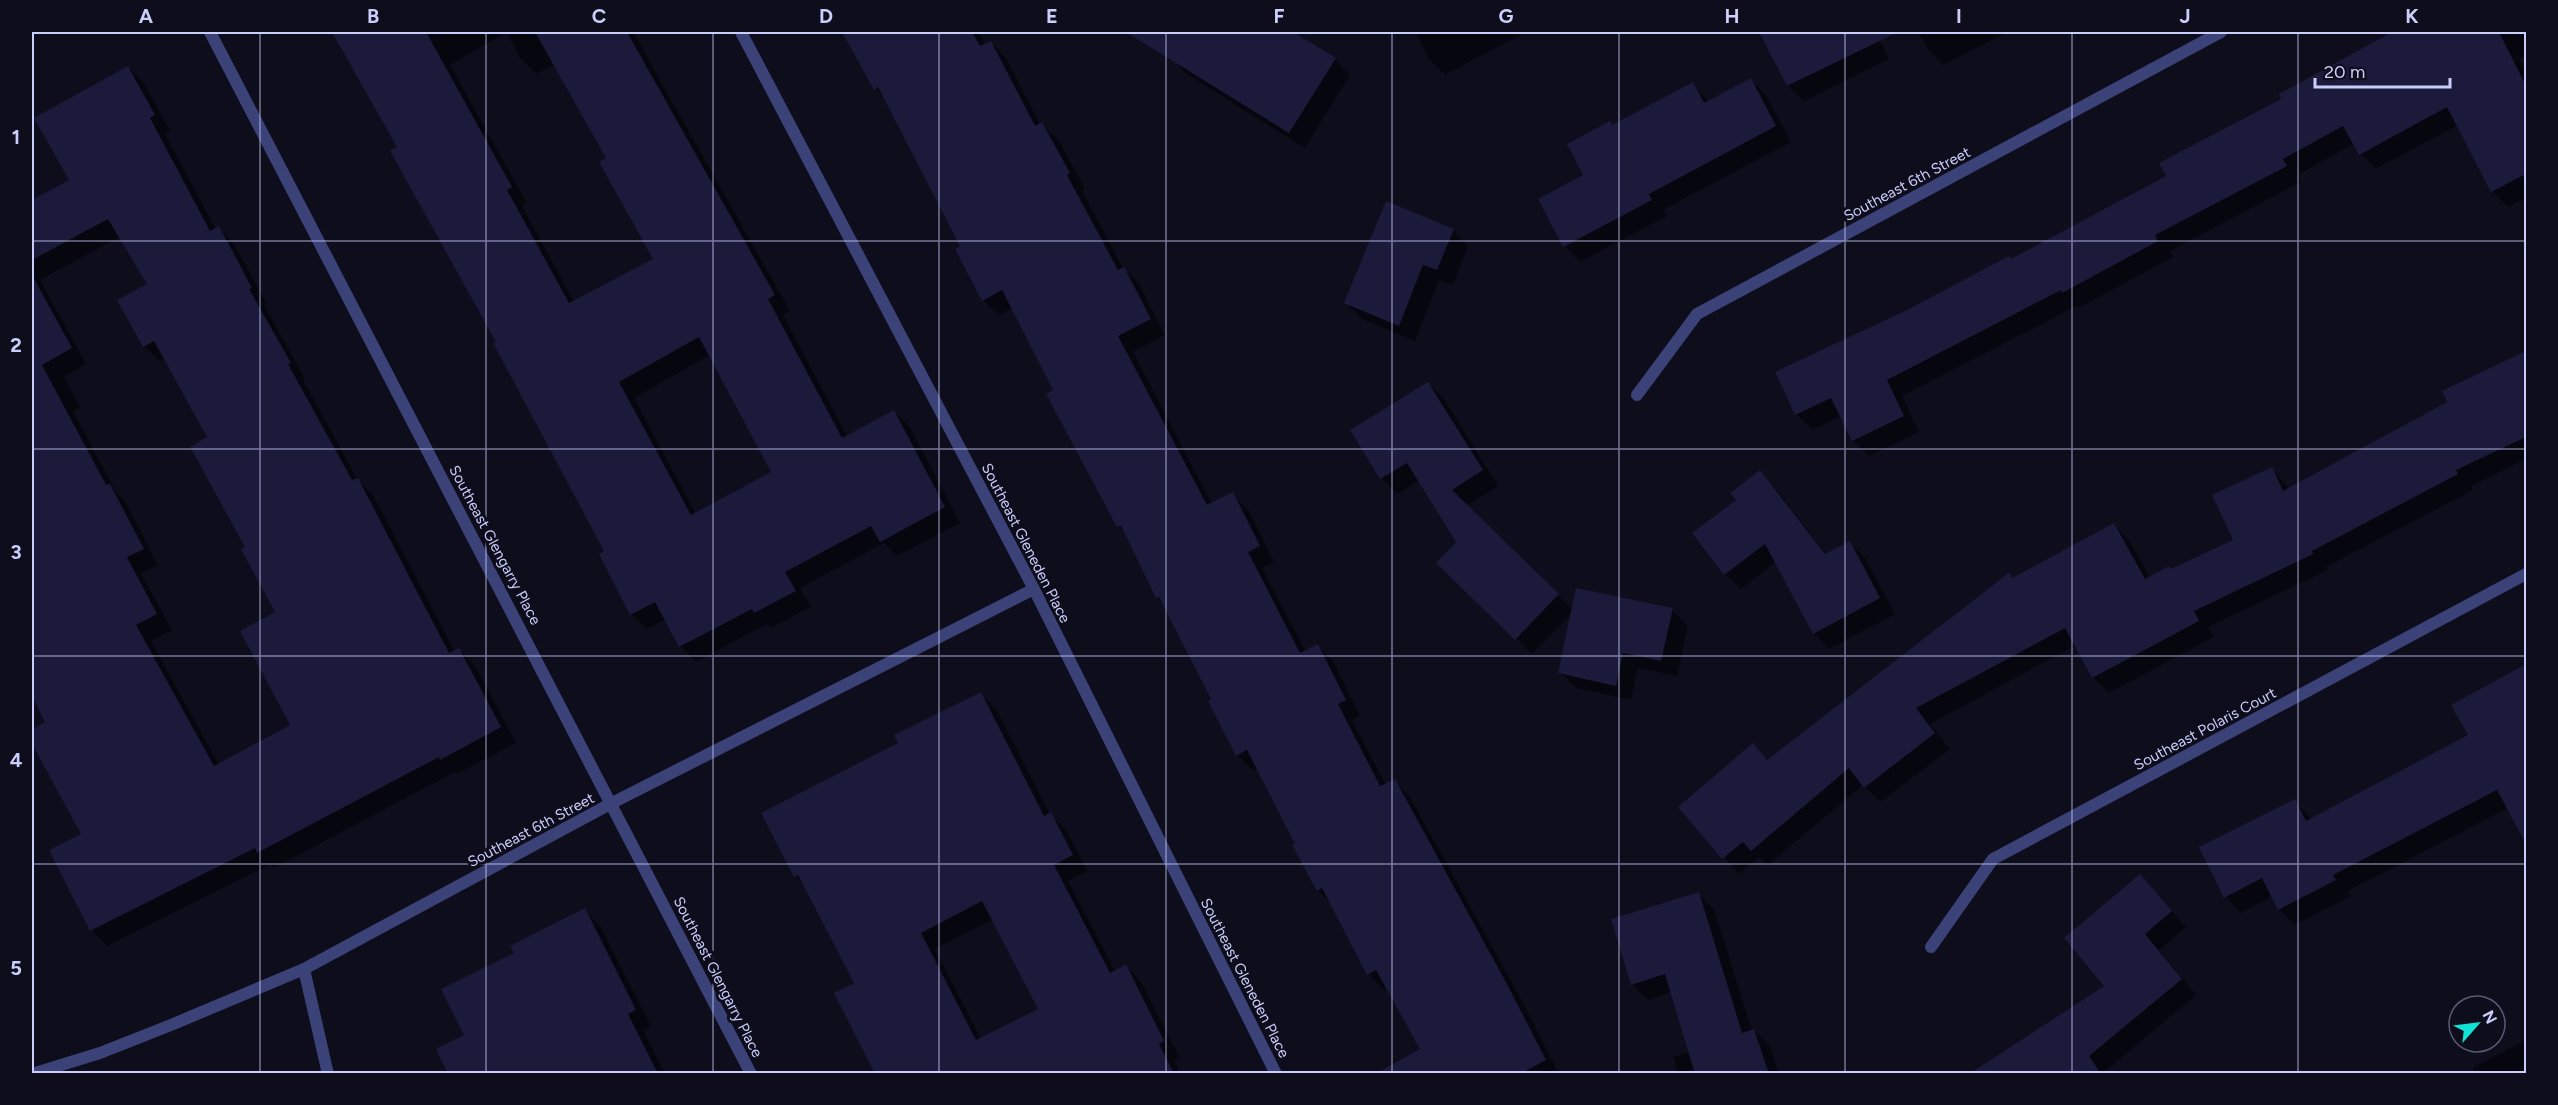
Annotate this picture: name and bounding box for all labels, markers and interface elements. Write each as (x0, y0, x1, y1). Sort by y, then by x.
text: A (139, 4, 154, 28)
text: B (367, 4, 379, 28)
text: C (592, 4, 606, 28)
text: D (819, 4, 833, 28)
text: E (1046, 4, 1058, 28)
text: F (1273, 4, 1285, 28)
text: G (1499, 4, 1514, 28)
text: H (1725, 4, 1740, 28)
text: I (1956, 4, 1962, 28)
text: J (2179, 4, 2191, 28)
text: K (2405, 4, 2419, 28)
scale bar (2315, 51, 2450, 89)
text: 20 m (2324, 61, 2365, 83)
text: 1 (12, 125, 20, 149)
street label: Southeast 6th Street (1841, 143, 1974, 225)
text: 2 (10, 333, 22, 357)
street label: Southeast Gleneden Place (978, 460, 1074, 626)
street label: Southeast Glengarry Place (445, 462, 545, 628)
text: 3 (10, 540, 22, 564)
street label: Southeast Polaris Court (2131, 684, 2280, 774)
text: 4 (10, 748, 23, 772)
street label: Southeast 6th Street (465, 789, 598, 871)
street label: Southeast Glengarry Place (670, 894, 766, 1060)
street label: Southeast Gleneden Place (1197, 895, 1293, 1061)
text: 5 (10, 956, 22, 980)
north arrow (2447, 994, 2507, 1054)
text: N (2479, 1007, 2501, 1027)

